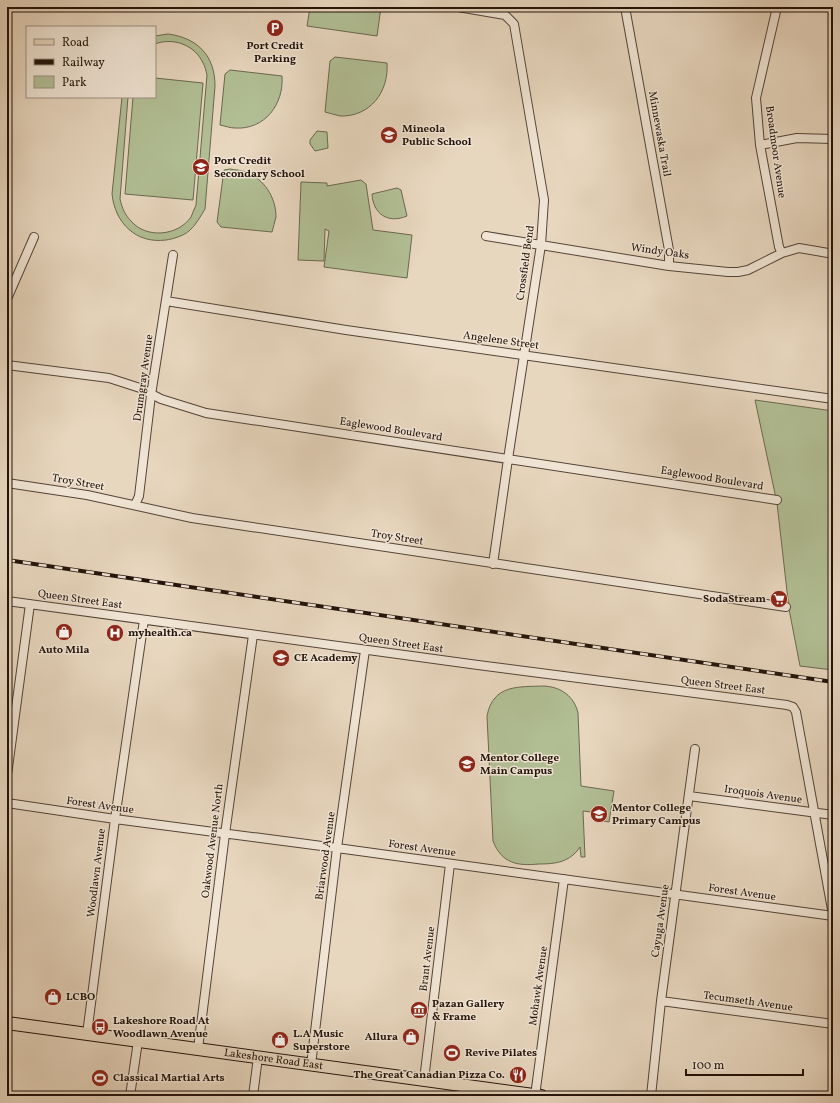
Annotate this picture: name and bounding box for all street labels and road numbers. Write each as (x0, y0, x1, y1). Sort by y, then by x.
street label: Minnewaska Trail (644, 90, 674, 178)
street label: Broadmoor Avenue (761, 105, 789, 199)
street label: Crossfield Bend (513, 224, 539, 302)
street label: Windy Oaks (630, 240, 690, 264)
street label: Angelene Street (462, 328, 540, 354)
street label: Drumgray Avenue (130, 334, 158, 422)
street label: Eaglewood Boulevard (338, 414, 444, 446)
street label: Eaglewood Boulevard (659, 463, 765, 495)
street label: Troy Street (51, 471, 106, 495)
street label: Troy Street (370, 526, 424, 550)
street label: Queen Street East (37, 587, 123, 613)
street label: Queen Street East (358, 631, 444, 657)
street label: Queen Street East (680, 673, 766, 699)
street label: Oakwood Avenue North (199, 782, 228, 899)
street label: Iroquois Avenue (723, 782, 803, 808)
street label: Forest Avenue (65, 794, 135, 818)
street label: Briarwood Avenue (312, 811, 340, 901)
street label: Woodlawn Avenue (84, 828, 110, 918)
street label: Forest Avenue (387, 837, 457, 861)
street label: Forest Avenue (707, 881, 777, 905)
street label: Cayuga Avenue (648, 883, 674, 959)
street label: Brant Avenue (417, 926, 439, 992)
street label: Mohawk Avenue (526, 945, 552, 1027)
street label: Tecumseth Avenue (702, 988, 794, 1016)
street label: Lakeshore Road East (223, 1045, 324, 1074)

